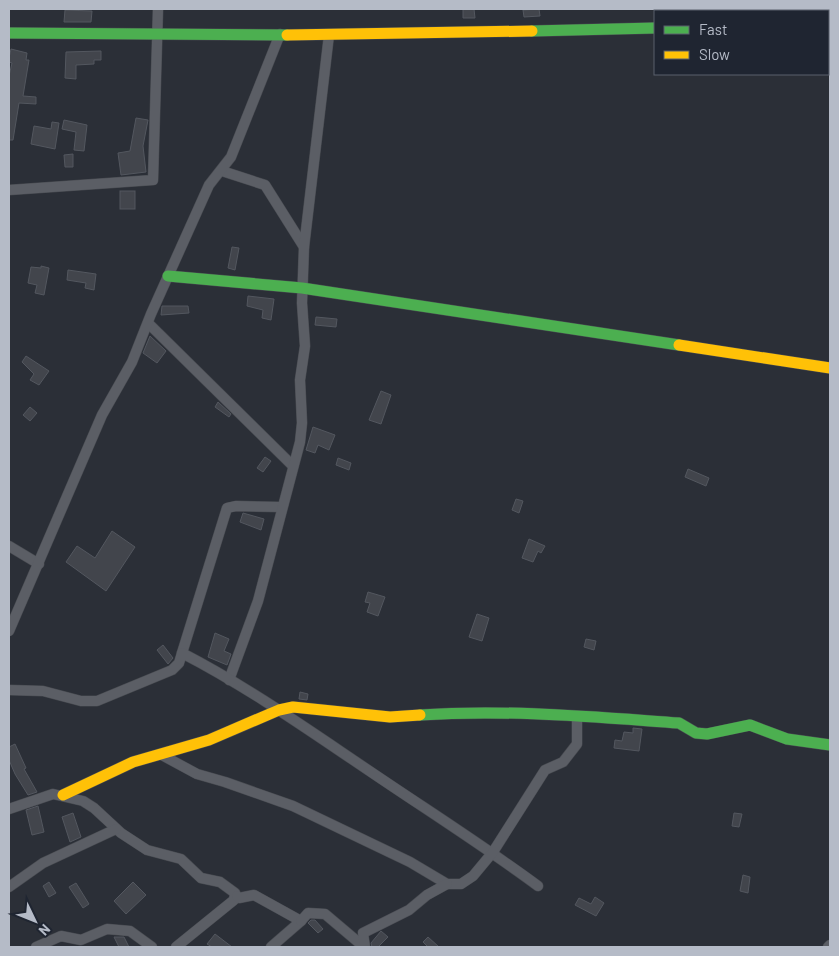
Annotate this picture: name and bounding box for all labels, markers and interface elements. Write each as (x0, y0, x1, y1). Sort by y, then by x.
legend (654, 10, 829, 75)
text: Fast (699, 20, 727, 38)
text: Slow (699, 45, 730, 63)
north arrow (10, 896, 60, 946)
text: N (35, 921, 54, 939)

